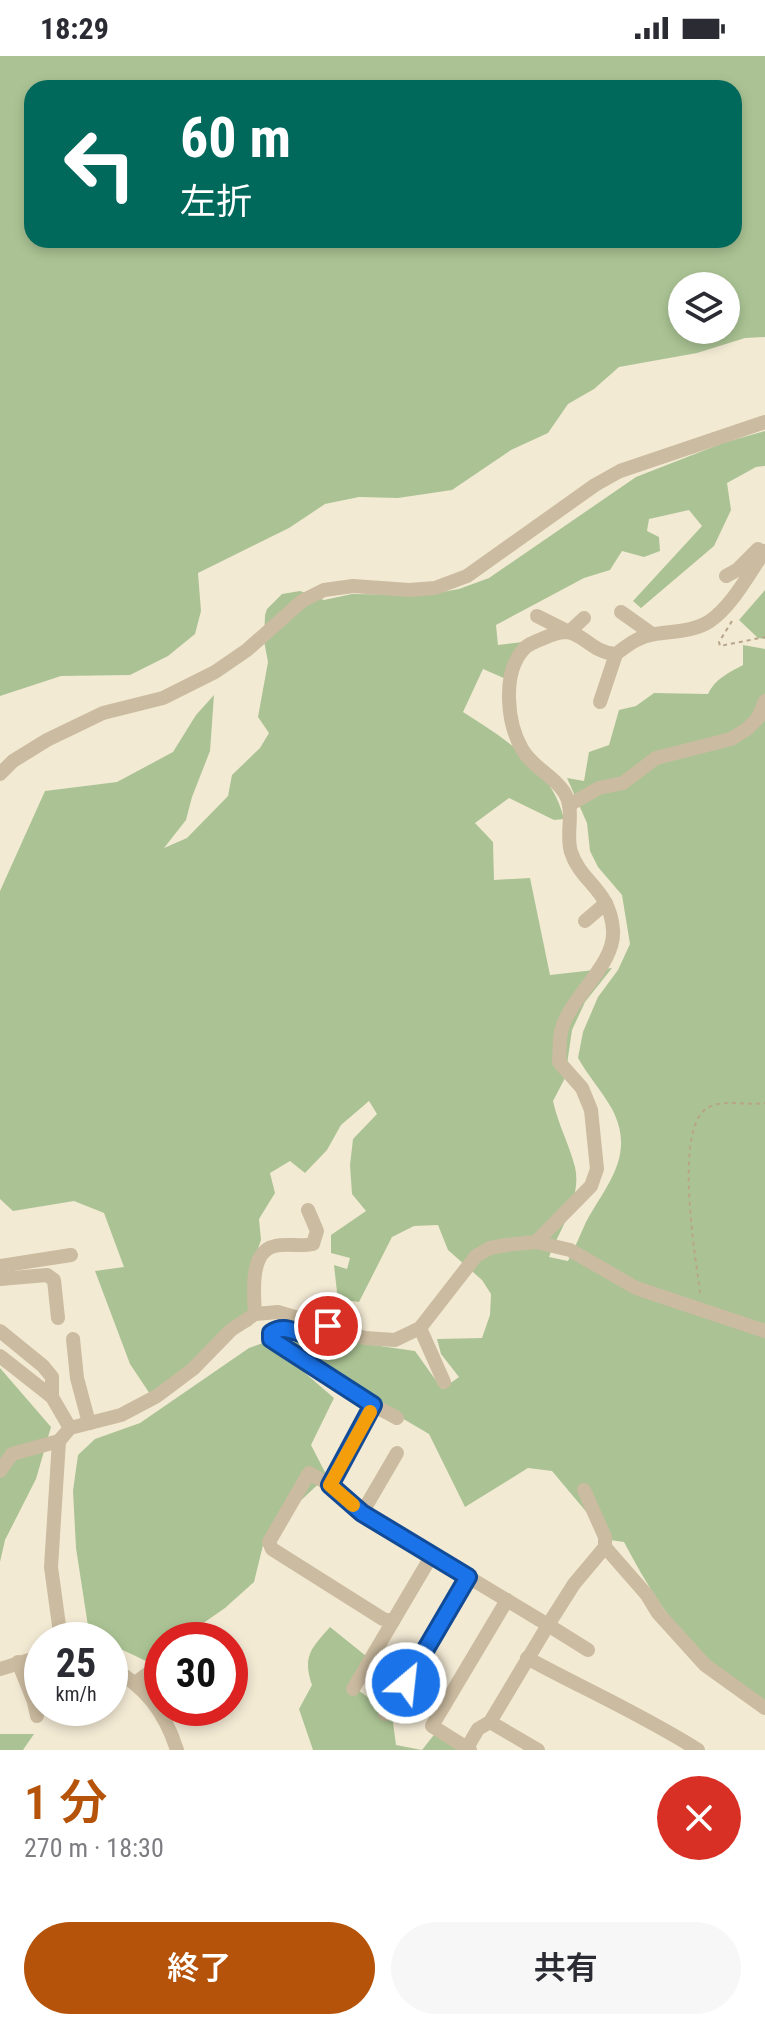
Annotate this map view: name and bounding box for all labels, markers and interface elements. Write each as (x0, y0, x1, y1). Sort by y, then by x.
text: 18:29 (40, 11, 109, 46)
text: 60 m (180, 105, 291, 171)
icon: left (48, 112, 152, 216)
text: 左折 (180, 181, 252, 223)
map controls (668, 272, 740, 344)
button: layers (668, 272, 740, 344)
pin (294, 1292, 362, 1360)
icon: arrive (306, 1304, 350, 1348)
speed limit sign: 30 (144, 1622, 248, 1726)
text: 25 (56, 1640, 96, 1687)
position arrow (364, 1641, 448, 1725)
text: km/h (55, 1682, 97, 1706)
text: 1 分 (24, 1774, 107, 1831)
button: close (657, 1776, 741, 1860)
text: 270 m · 18:30 (24, 1833, 164, 1863)
button: 終了 (24, 1922, 375, 2014)
button: 共有 (391, 1922, 741, 2014)

